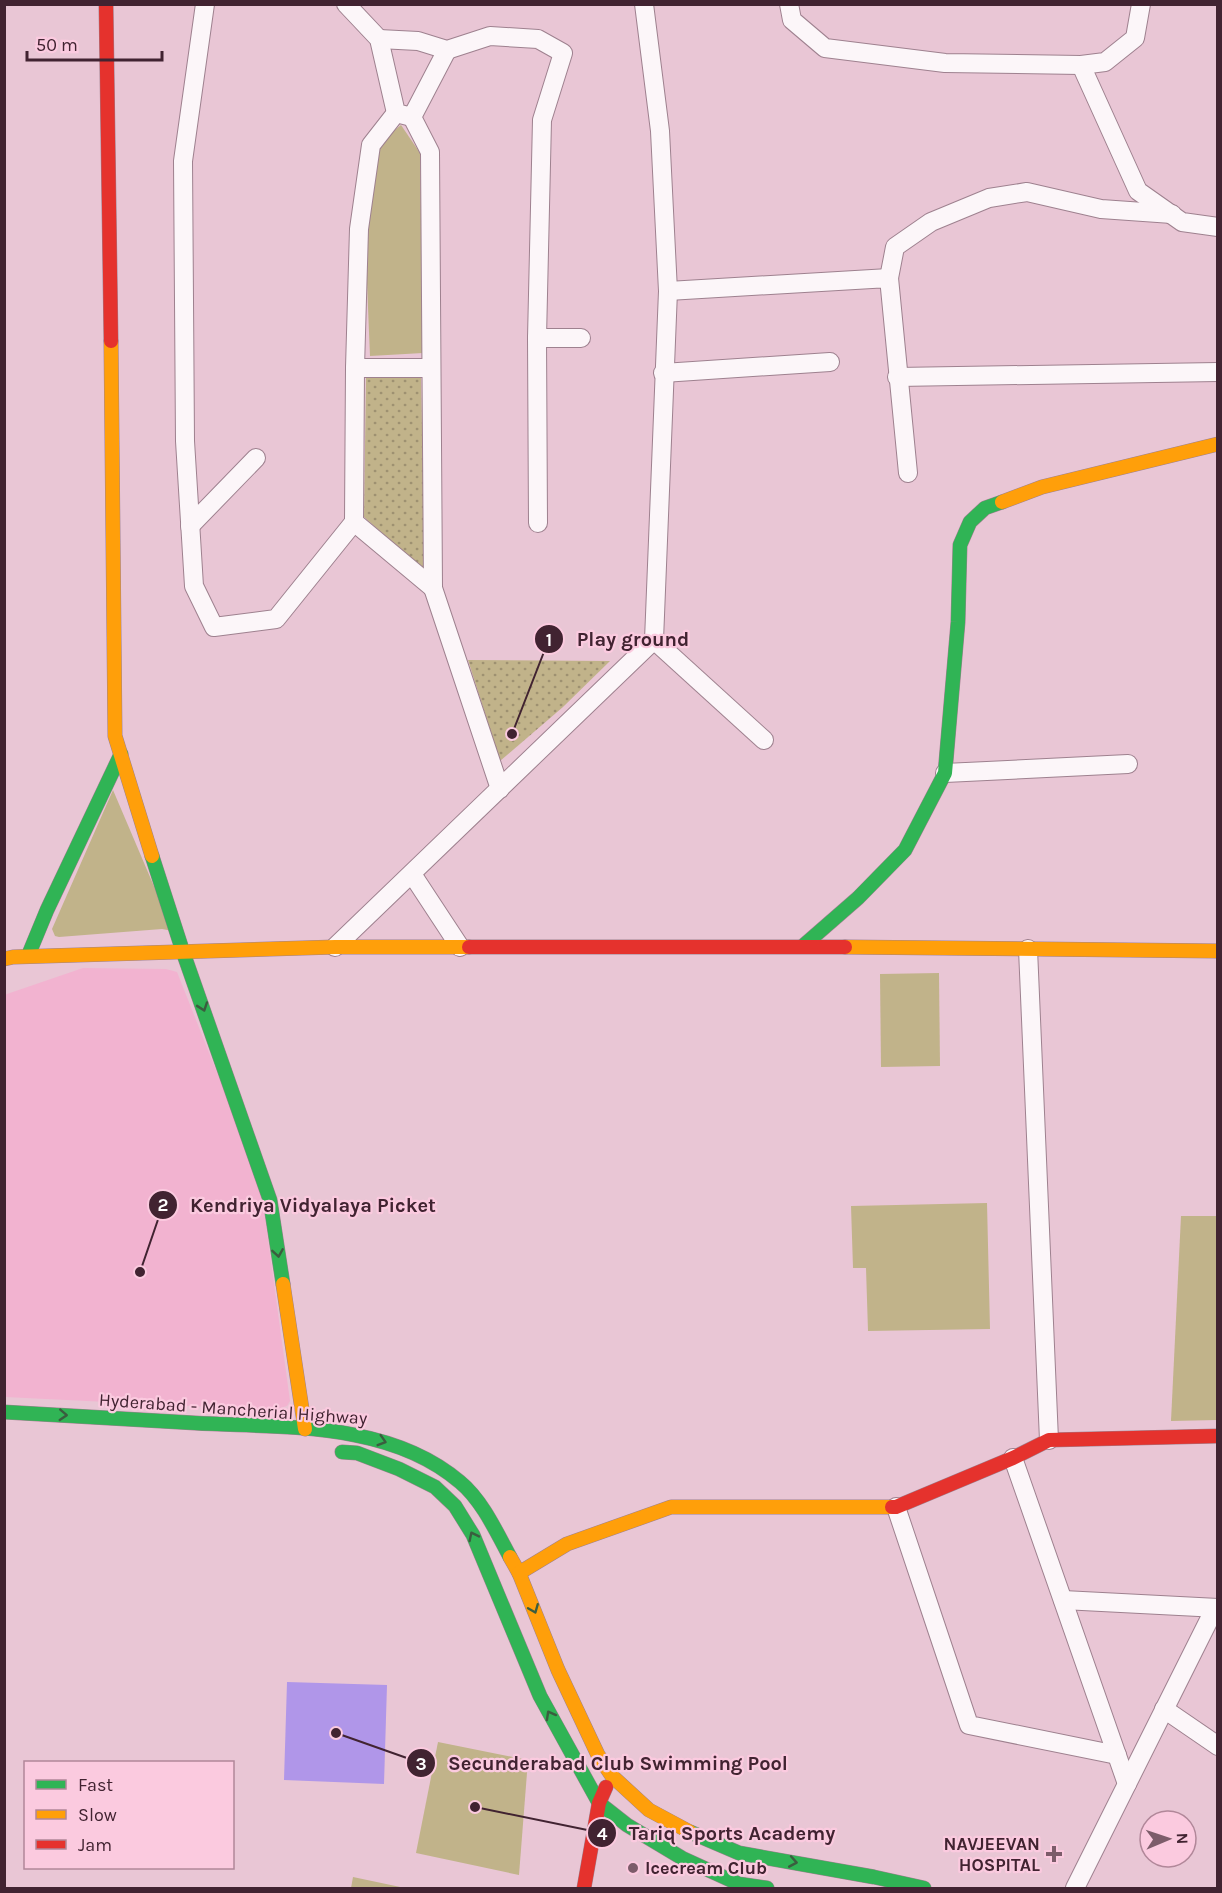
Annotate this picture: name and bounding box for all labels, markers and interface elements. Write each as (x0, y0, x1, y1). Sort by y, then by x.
scale bar (27, 24, 162, 62)
text: 50 m (36, 34, 78, 56)
callout: Play ground (534, 620, 701, 658)
text: Play ground (577, 628, 689, 651)
text: 1 (546, 629, 552, 651)
one-way arrow (195, 1001, 208, 1012)
callout: Kendriya Vidyalaya Picket (148, 1186, 448, 1224)
text: 2 (158, 1194, 168, 1216)
text: Kendriya Vidyalaya Picket (190, 1194, 436, 1217)
one-way arrow (272, 1249, 284, 1258)
street label: Hyderabad - Mancherial Highway (98, 1389, 369, 1429)
one-way arrow (58, 1409, 67, 1422)
one-way arrow (377, 1434, 387, 1446)
one-way arrow (468, 1532, 480, 1543)
one-way arrow (527, 1603, 539, 1614)
one-way arrow (546, 1711, 557, 1721)
callout: Secunderabad Club Swimming Pool (406, 1744, 800, 1782)
text: Secunderabad Club Swimming Pool (448, 1752, 788, 1775)
text: 3 (415, 1753, 427, 1775)
legend (24, 1761, 234, 1869)
text: Fast (78, 1774, 113, 1796)
text: Slow (78, 1804, 117, 1826)
north arrow (1138, 1809, 1198, 1869)
callout: Tariq Sports Academy (587, 1814, 848, 1852)
text: Tariq Sports Academy (629, 1822, 835, 1845)
text: 4 (597, 1823, 608, 1845)
text: N (1173, 1832, 1192, 1845)
place label: NAVJEEVAN HOSPITAL (944, 1833, 1040, 1876)
text: Jam (78, 1834, 112, 1856)
marker: NAVJEEVAN HOSPITAL (1045, 1845, 1063, 1863)
one-way arrow (789, 1856, 798, 1868)
place label: Icecream Club (645, 1857, 767, 1879)
marker: Icecream Club (626, 1861, 640, 1875)

